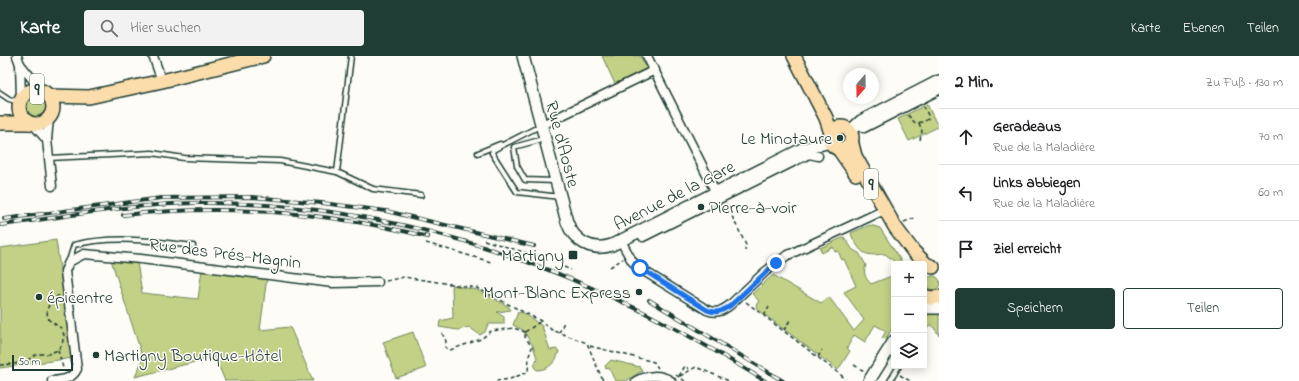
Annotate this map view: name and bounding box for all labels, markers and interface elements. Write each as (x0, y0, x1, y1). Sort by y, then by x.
search box (84, 10, 364, 46)
text: Karte (20, 15, 60, 42)
icon: search (98, 17, 120, 39)
text: Hier suchen (130, 17, 201, 39)
text: Karte (1131, 18, 1160, 39)
text: Ebenen (1182, 18, 1225, 39)
text: Teilen (1247, 18, 1279, 39)
north arrow (843, 68, 879, 104)
text: 2 Min. (955, 70, 993, 95)
text: Zu Fuß · 130 m (1206, 73, 1283, 92)
road number: 9 (30, 74, 44, 104)
street label: Rue d'Aoste (537, 98, 585, 192)
text: Geradeaus (993, 116, 1061, 138)
icon: ahead (955, 126, 977, 148)
place label: Le Minotaure (741, 127, 833, 153)
text: 70 m (1259, 127, 1283, 146)
marker: Le Minotaure (835, 133, 845, 143)
text: Rue de la Maladière (993, 138, 1095, 157)
street label: Avenue de la Gare (610, 155, 741, 239)
road number: 9 (864, 169, 878, 199)
text: Links abbiegen (993, 172, 1080, 194)
icon: left (955, 182, 977, 204)
text: 60 m (1258, 183, 1283, 202)
text: Rue de la Maladière (993, 194, 1095, 213)
place label: Pierre-à-voir (709, 196, 797, 222)
marker: Pierre-à-voir (696, 202, 706, 212)
street label: Rue des Prés-Magnin (147, 233, 303, 278)
icon: arrive (955, 238, 977, 260)
text: Ziel erreicht (993, 238, 1061, 260)
place label: Martigny (502, 244, 564, 271)
marker: Martigny (567, 249, 579, 261)
route end (767, 254, 785, 272)
route start (631, 259, 649, 277)
map controls (891, 261, 927, 369)
button: + (891, 261, 927, 297)
place label: Mont-Blanc Express (483, 281, 631, 307)
place label: épicentre (47, 286, 114, 312)
marker: Mont-Blanc Express (634, 287, 644, 297)
button: Speichern (955, 288, 1115, 329)
button: Teilen (1123, 288, 1283, 329)
marker: épicentre (34, 292, 44, 302)
button: − (891, 297, 927, 333)
button: layers (891, 333, 927, 369)
place label: Martigny Boutique-Hôtel (104, 344, 282, 371)
marker: Martigny Boutique-Hôtel (91, 350, 101, 360)
scale bar (12, 353, 73, 372)
text: 50 m (18, 354, 40, 370)

